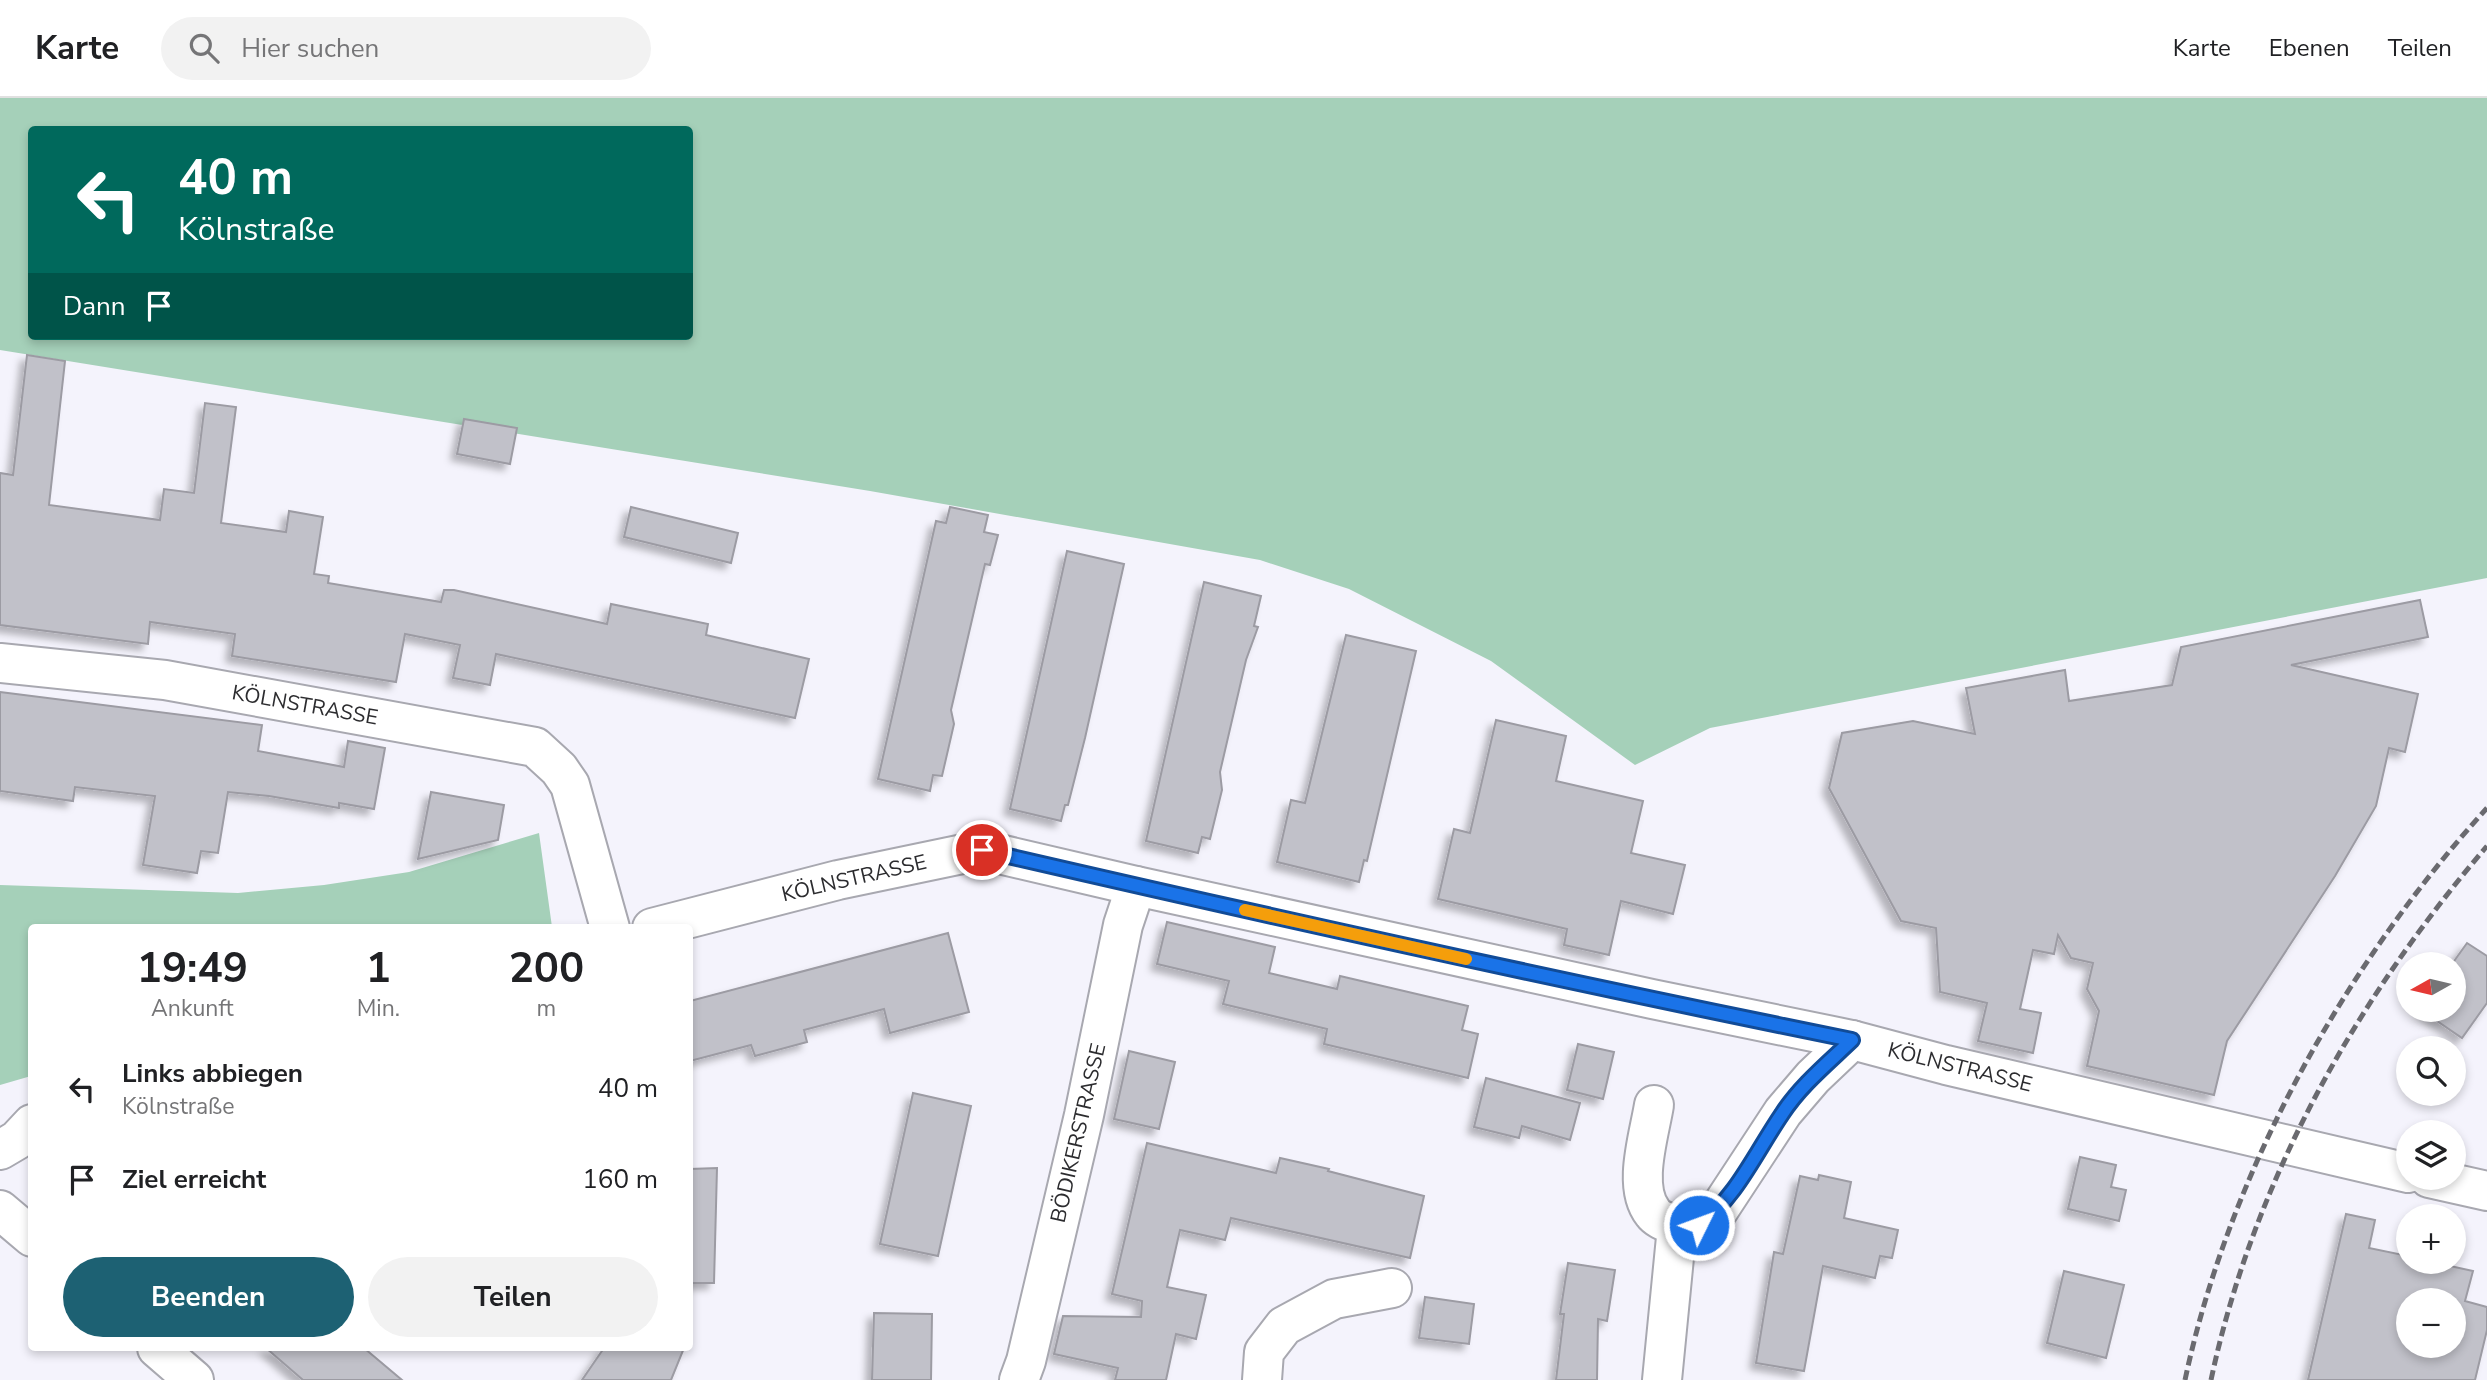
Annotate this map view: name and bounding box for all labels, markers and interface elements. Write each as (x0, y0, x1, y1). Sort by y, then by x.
search box (161, 17, 651, 80)
text: Karte (35, 26, 119, 71)
icon: search (185, 29, 223, 67)
text: Hier suchen (241, 31, 379, 66)
text: Karte (2173, 32, 2231, 64)
text: Ebenen (2269, 32, 2350, 64)
text: Teilen (2388, 32, 2452, 64)
text: 40 m (178, 144, 293, 211)
icon: left (63, 154, 154, 245)
text: Kölnstraße (178, 208, 334, 251)
icon: arrive (140, 287, 178, 325)
text: Dann (63, 289, 126, 324)
street label: KÖLNSTRASSE (230, 678, 380, 732)
pin (952, 820, 1012, 880)
icon: arrive (963, 831, 1001, 869)
street label: KÖLNSTRASSE (779, 848, 929, 908)
text: 19:49 (137, 940, 248, 997)
text: 1 (366, 940, 391, 997)
text: 200 (509, 940, 584, 997)
north arrow (2396, 952, 2466, 1022)
map controls (2396, 952, 2466, 1358)
text: Ankunft (151, 993, 234, 1024)
text: Min. (357, 993, 400, 1024)
text: m (537, 993, 556, 1024)
street label: KÖLNSTRASSE (1885, 1036, 2035, 1098)
button: search (2396, 1036, 2466, 1106)
street label: BÖDIKERSTRASSE (1044, 1041, 1112, 1225)
text: Links abbiegen (122, 1056, 303, 1091)
icon: left (63, 1070, 101, 1108)
text: 40 m (598, 1071, 658, 1106)
text: Kölnstraße (122, 1091, 234, 1122)
button: layers (2396, 1120, 2466, 1190)
icon: arrive (63, 1161, 101, 1199)
text: Ziel erreicht (122, 1162, 266, 1197)
text: 160 m (582, 1162, 658, 1197)
position arrow (1662, 1188, 1736, 1262)
button: + (2396, 1204, 2466, 1274)
button: Beenden (63, 1257, 354, 1337)
button: Teilen (368, 1257, 658, 1337)
button: − (2396, 1288, 2466, 1358)

